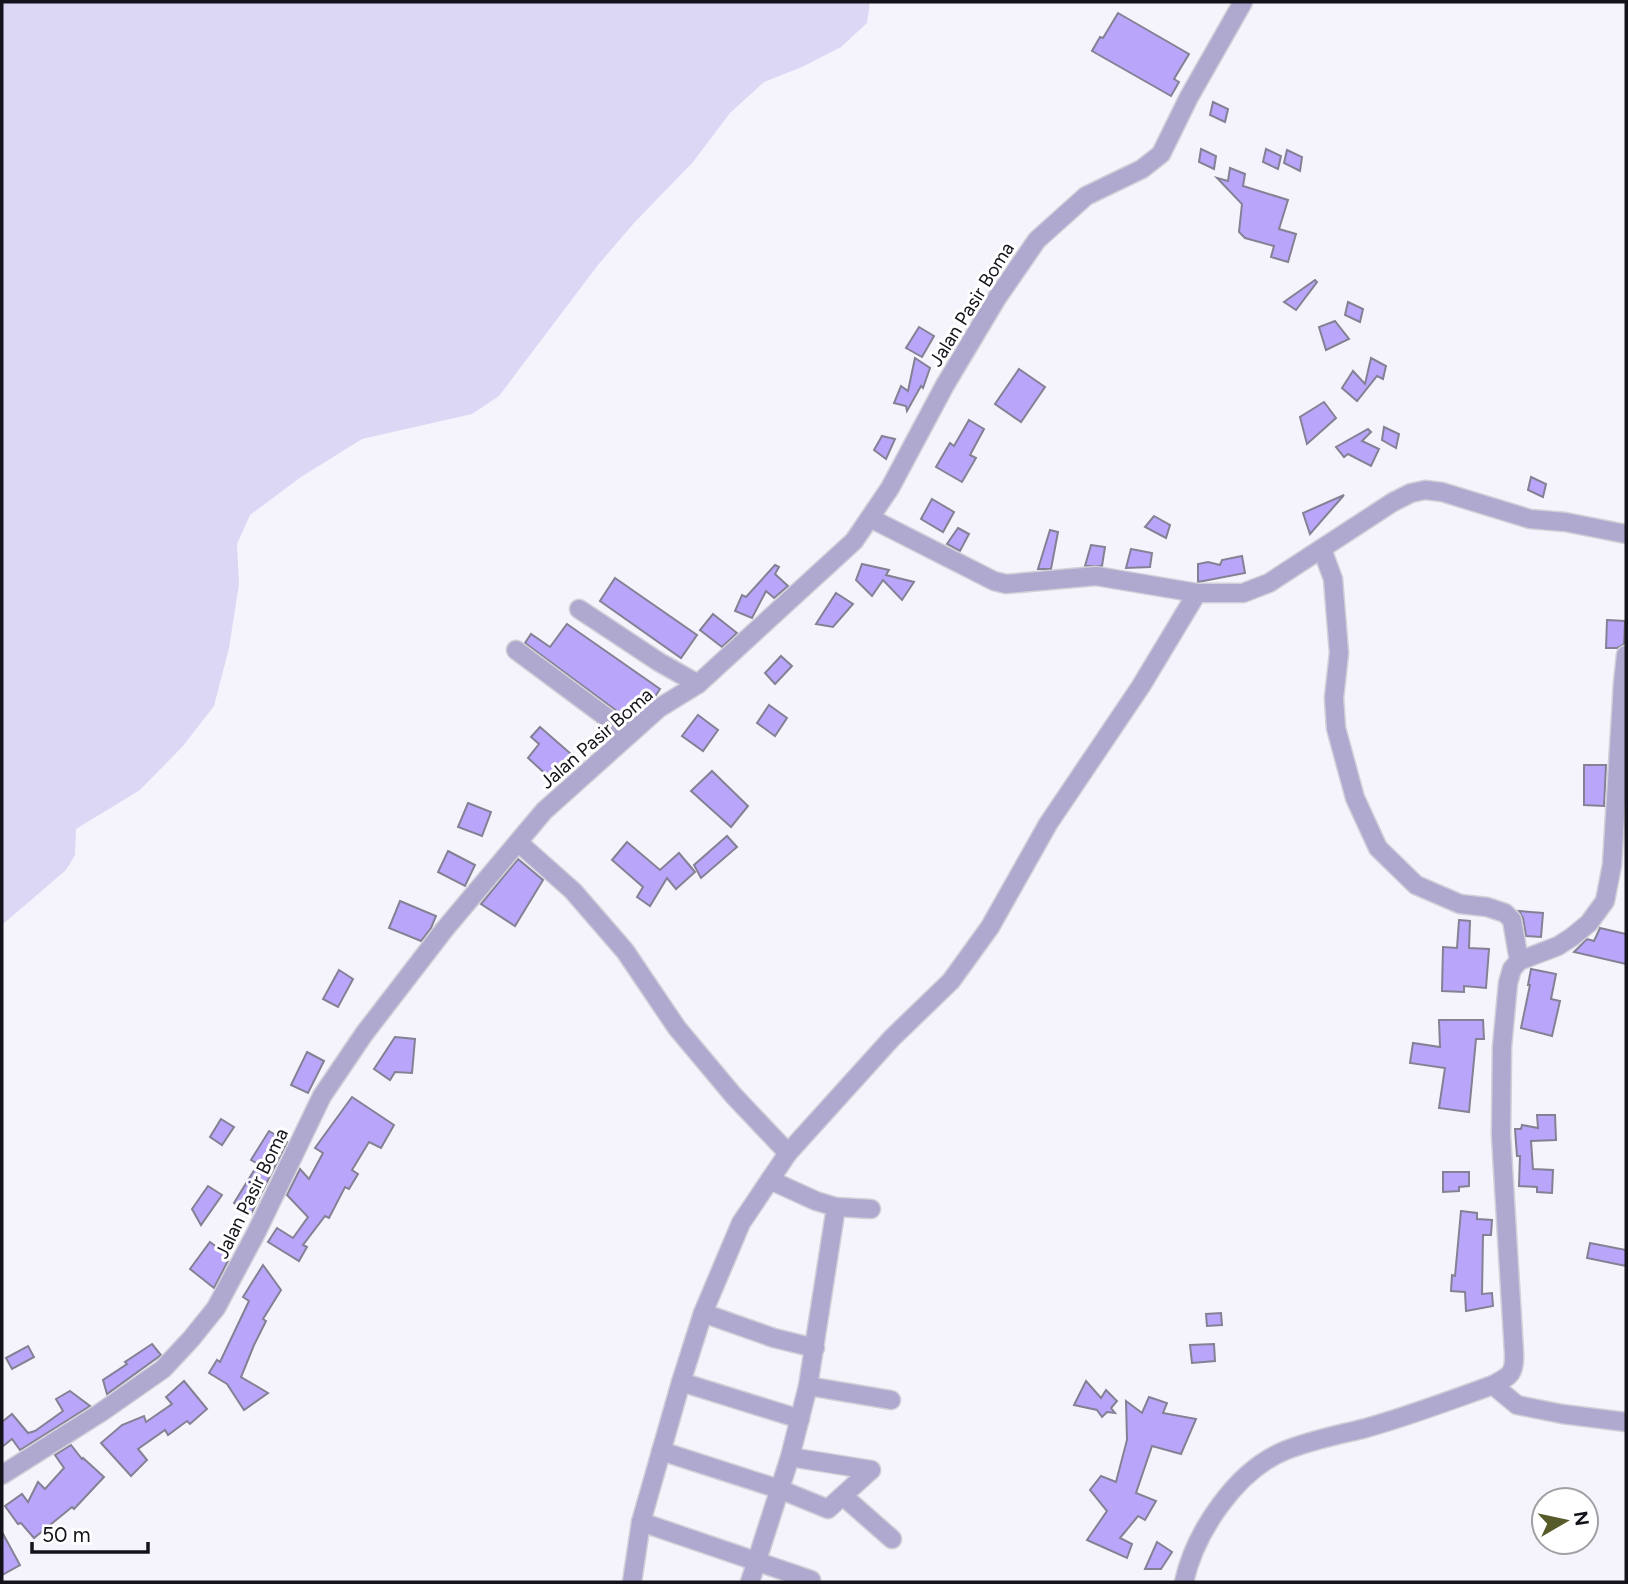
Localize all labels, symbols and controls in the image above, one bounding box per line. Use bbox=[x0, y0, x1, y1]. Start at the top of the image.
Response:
street label: Jalan Pasir Boma bbox=[924, 238, 1019, 371]
street label: Jalan Pasir Boma bbox=[535, 683, 657, 794]
street label: Jalan Pasir Boma bbox=[210, 1124, 293, 1262]
north arrow bbox=[1530, 1486, 1600, 1556]
text: N bbox=[1569, 1509, 1594, 1527]
scale bar bbox=[32, 1510, 147, 1554]
text: 50 m bbox=[42, 1522, 91, 1547]

